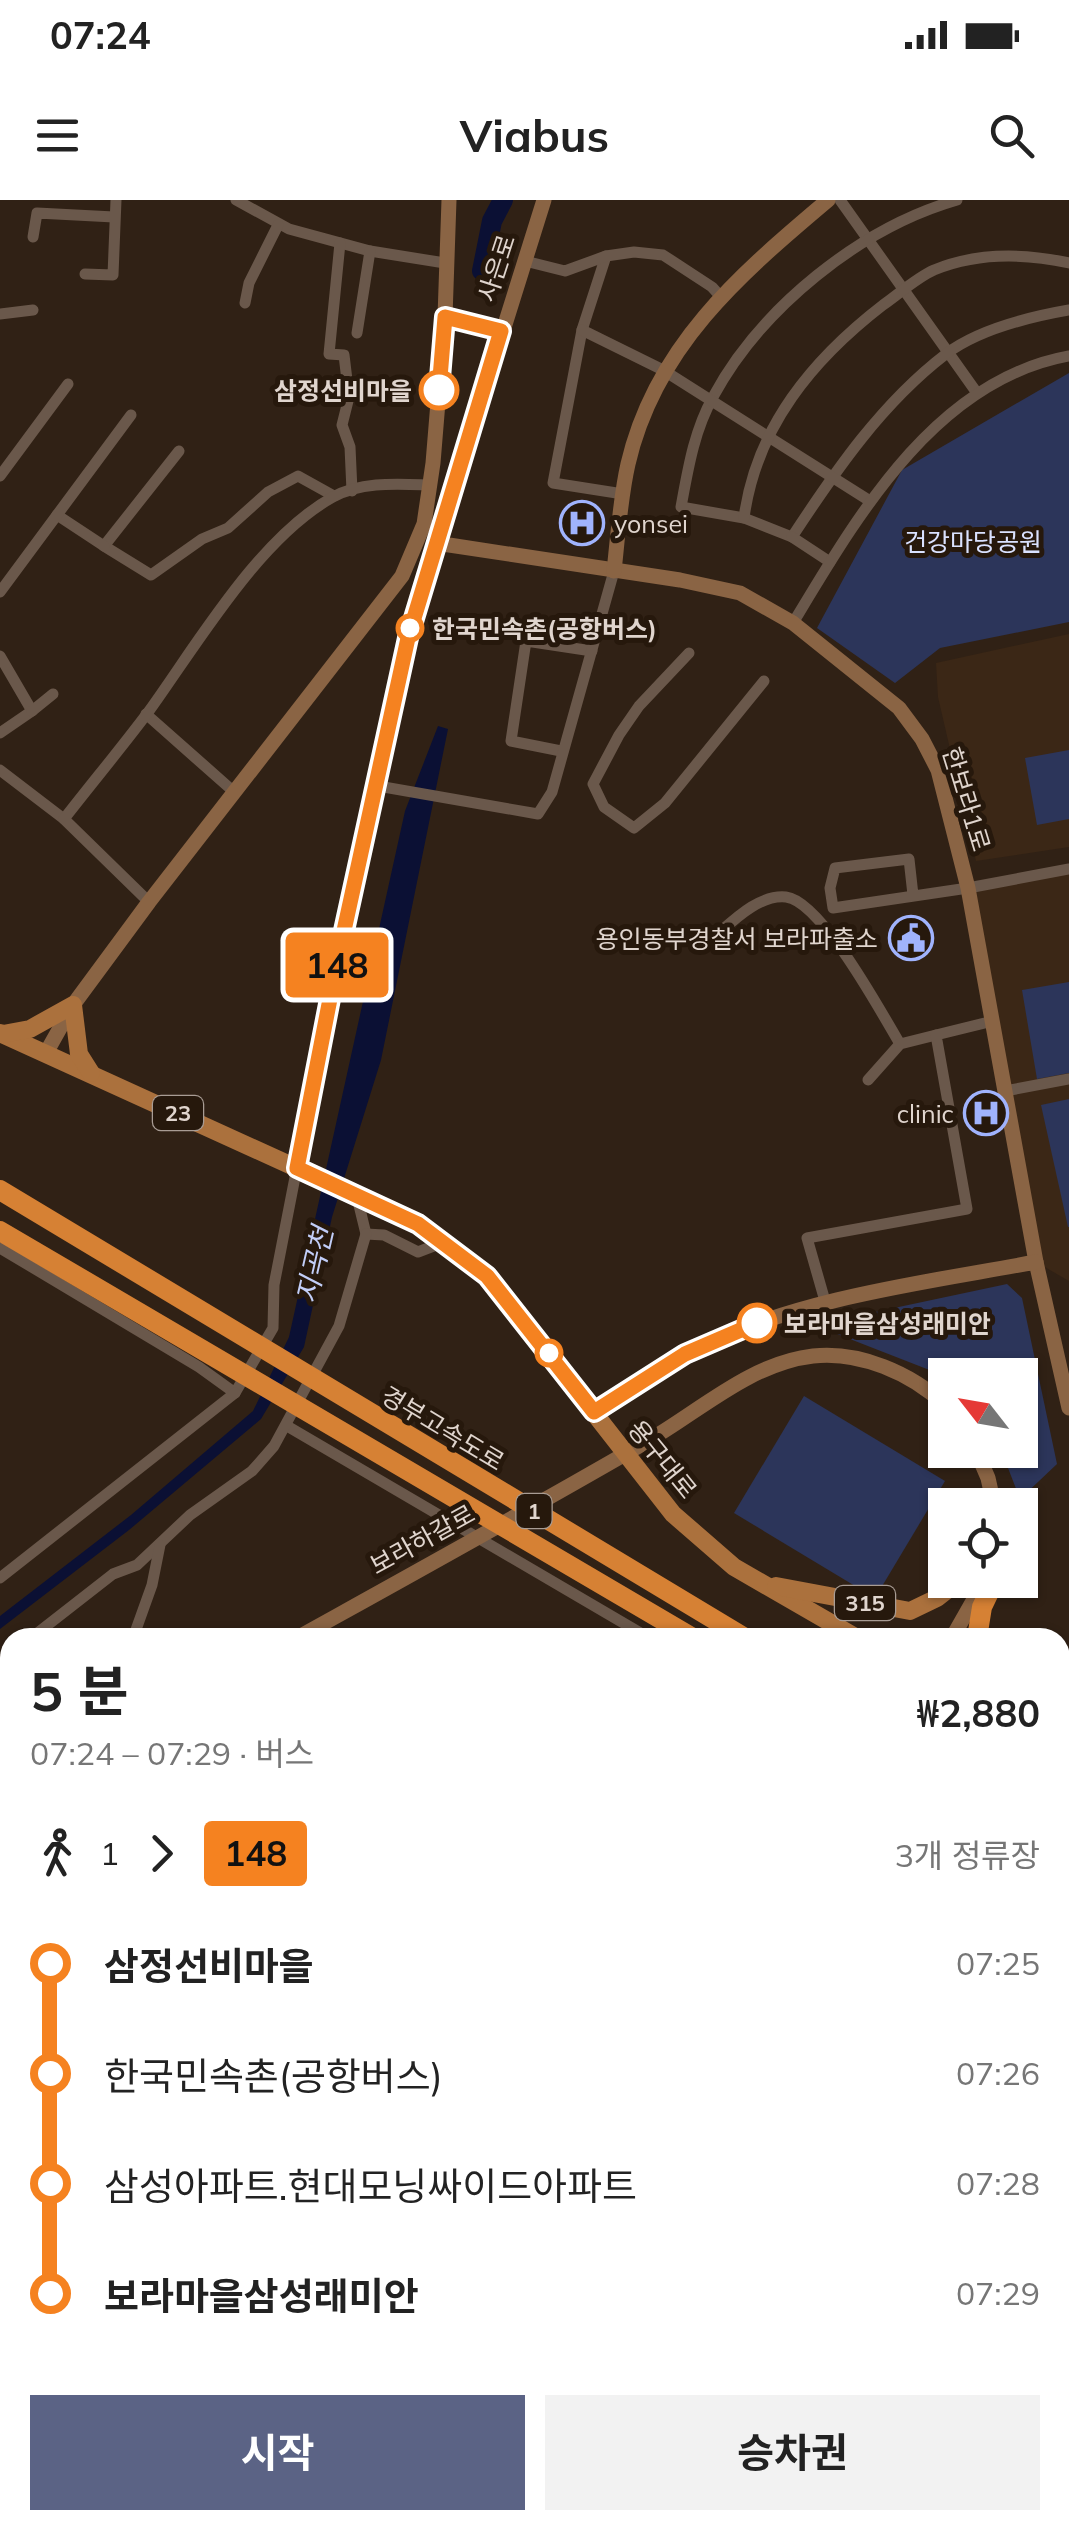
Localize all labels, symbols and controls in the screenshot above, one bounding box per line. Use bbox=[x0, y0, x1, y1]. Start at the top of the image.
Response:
text: 07:24 bbox=[50, 11, 151, 59]
text: Viabus bbox=[460, 107, 609, 163]
icon: menu bbox=[30, 108, 85, 163]
icon: search bbox=[984, 108, 1039, 163]
street label: 사은로 bbox=[471, 230, 521, 306]
marker: 삼정선비마을 bbox=[420, 371, 458, 409]
place label: 삼정선비마을 bbox=[274, 375, 412, 406]
hospital icon: yonsei bbox=[559, 500, 605, 546]
place label: yonsei bbox=[614, 508, 688, 539]
park label: 건강마당공원 bbox=[904, 526, 1042, 557]
place label: 한국민속촌(공항버스) bbox=[432, 613, 657, 644]
marker: 한국민속촌(공항버스) bbox=[397, 615, 423, 641]
street label: 한보라1로 bbox=[937, 743, 997, 855]
public building icon: 용인동부경찰서 보라파출소 bbox=[888, 915, 934, 961]
place label: 용인동부경찰서 보라파출소 bbox=[595, 923, 878, 954]
line badge: 148 bbox=[280, 932, 394, 998]
text: 148 bbox=[305, 943, 369, 987]
hospital icon: clinic bbox=[963, 1090, 1009, 1136]
road number: 23 bbox=[153, 1096, 203, 1130]
place label: clinic bbox=[897, 1098, 954, 1129]
water label: 지곡천 bbox=[288, 1220, 340, 1307]
marker: 보라마을삼성래미안 bbox=[738, 1304, 776, 1342]
place label: 보라마을삼성래미안 bbox=[784, 1308, 991, 1339]
unlabelled marker bbox=[536, 1340, 562, 1366]
north arrow bbox=[928, 1358, 1038, 1468]
map controls bbox=[928, 1358, 1038, 1598]
street label: 경부고속도로 bbox=[376, 1379, 510, 1477]
street label: 용구대로 bbox=[622, 1413, 704, 1505]
button: locate bbox=[928, 1488, 1038, 1598]
road number: 1 bbox=[516, 1494, 552, 1528]
street label: 보라하갈로 bbox=[364, 1498, 480, 1580]
road number: 315 bbox=[835, 1586, 895, 1620]
text: 5 분 bbox=[30, 1656, 129, 1725]
text: ₩2,880 bbox=[917, 1689, 1040, 1737]
text: 07:24 – 07:29 · 버스 bbox=[30, 1733, 314, 1773]
icon: walk bbox=[30, 1826, 85, 1881]
icon: forward bbox=[134, 1826, 189, 1881]
text: 148 bbox=[224, 1831, 287, 1875]
text: 1 bbox=[100, 1833, 119, 1873]
text: 3개 정류장 bbox=[895, 1835, 1040, 1875]
text: 삼정선비마을 bbox=[104, 1942, 314, 1990]
text: 07:25 bbox=[956, 1943, 1040, 1983]
text: 한국민속촌(공항버스) bbox=[104, 2052, 443, 2100]
text: 07:26 bbox=[956, 2053, 1040, 2093]
text: 삼성아파트.현대모닝싸이드아파트 bbox=[104, 2162, 637, 2210]
text: 07:28 bbox=[956, 2163, 1040, 2203]
text: 보라마을삼성래미안 bbox=[104, 2272, 419, 2320]
text: 07:29 bbox=[956, 2273, 1040, 2313]
button: 시작 bbox=[30, 2395, 525, 2510]
button: 승차권 bbox=[545, 2395, 1040, 2510]

